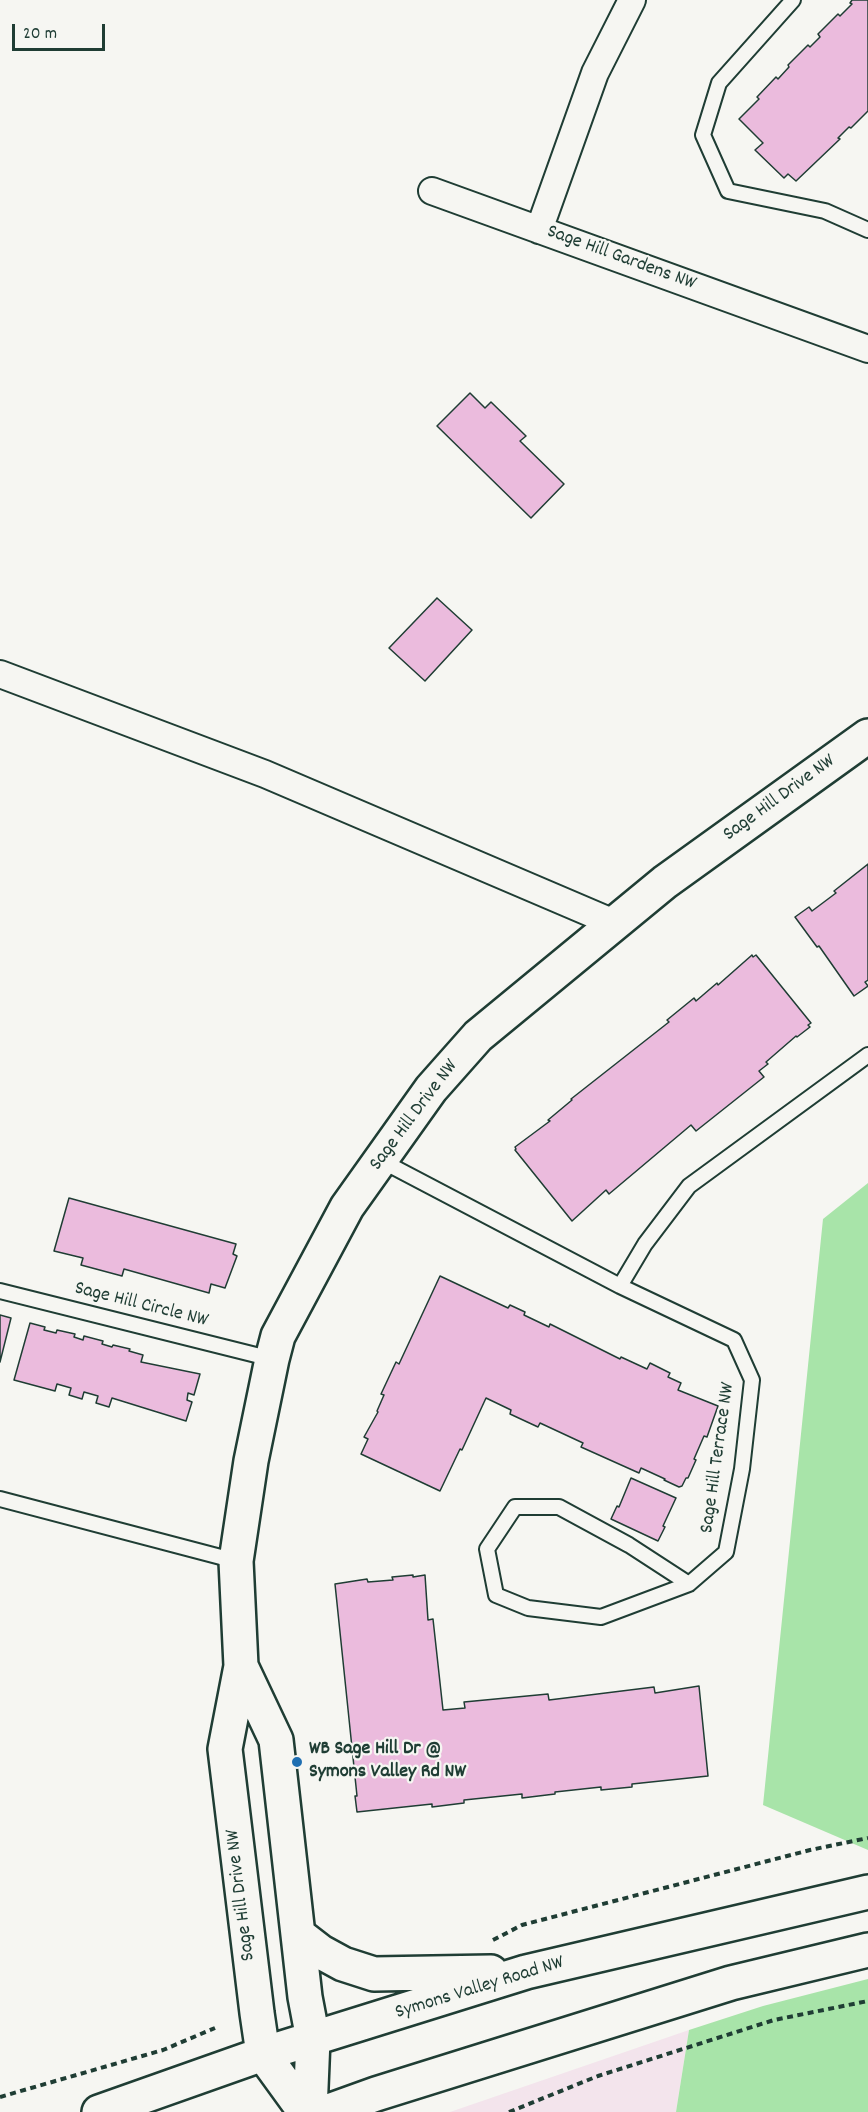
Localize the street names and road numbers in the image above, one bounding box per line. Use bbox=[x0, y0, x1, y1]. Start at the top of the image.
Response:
street label: Sage Hill Gardens NW bbox=[543, 221, 699, 297]
street label: Sage Hill Drive NW bbox=[719, 750, 841, 848]
street label: Sage Hill Drive NW bbox=[365, 1056, 465, 1176]
street label: Sage Hill Circle NW bbox=[72, 1278, 210, 1334]
street label: Sage Hill Terrace NW bbox=[697, 1381, 741, 1535]
street label: Sage Hill Drive NW bbox=[222, 1828, 262, 1962]
street label: Symons Valley Road NW bbox=[393, 1952, 567, 2026]

